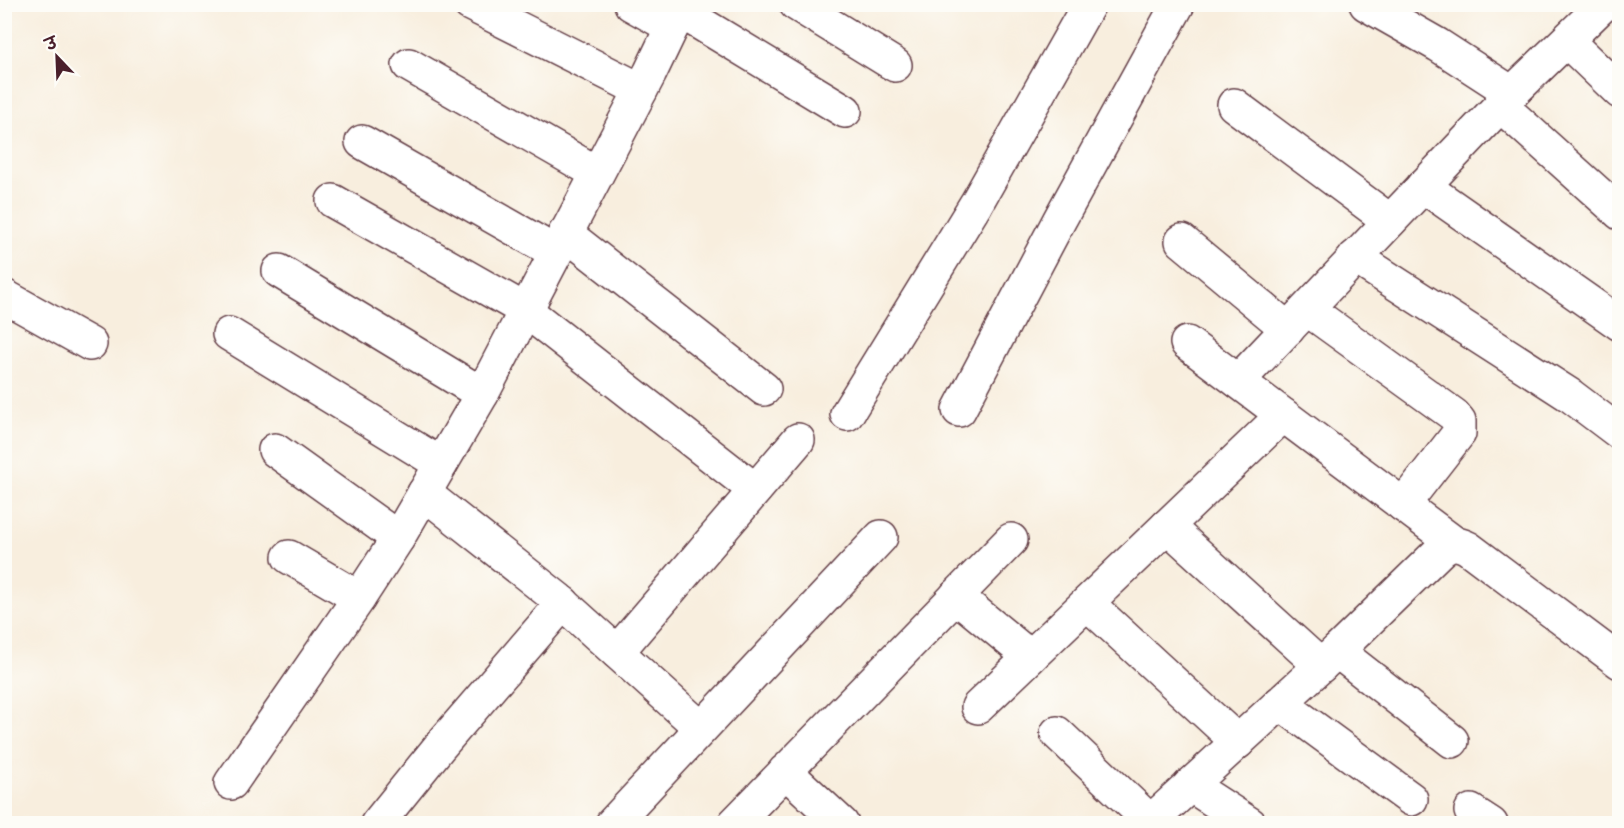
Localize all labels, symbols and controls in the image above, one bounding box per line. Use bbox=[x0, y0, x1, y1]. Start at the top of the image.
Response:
north arrow bbox=[27, 27, 87, 87]
text: उ bbox=[41, 33, 62, 56]

